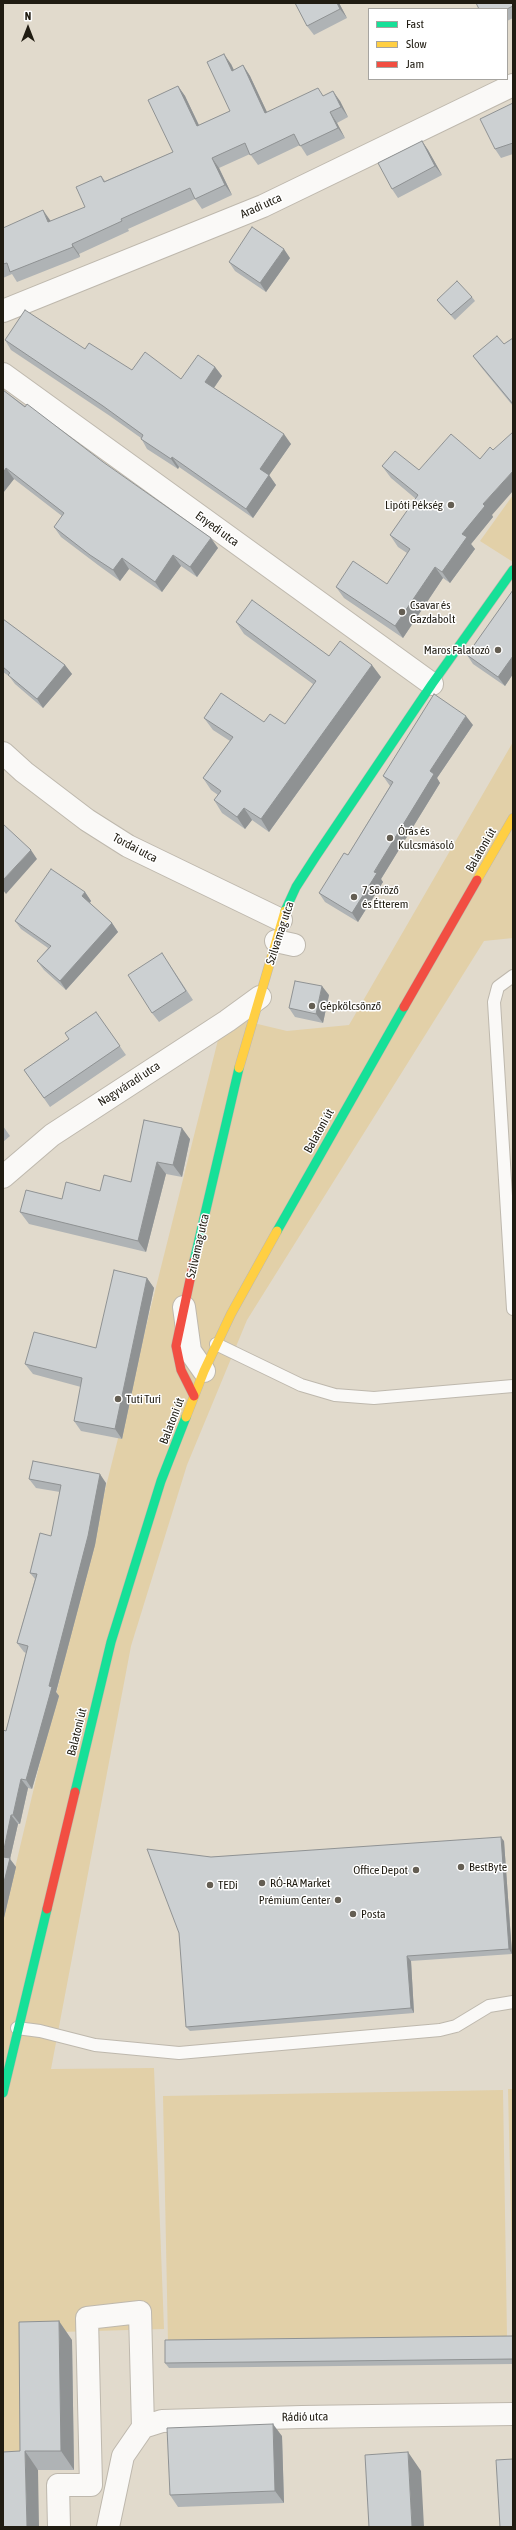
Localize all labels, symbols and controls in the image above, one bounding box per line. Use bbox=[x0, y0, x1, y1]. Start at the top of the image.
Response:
north arrow bbox=[8, 8, 48, 48]
legend bbox=[368, 8, 508, 80]
text: N bbox=[25, 10, 31, 22]
text: Fast bbox=[406, 17, 424, 31]
text: Slow bbox=[406, 37, 427, 51]
text: Jam bbox=[406, 57, 424, 71]
street label: Aradi utca bbox=[238, 190, 284, 222]
place label: Lipóti Pékség bbox=[385, 498, 443, 512]
marker: Lipóti Pékség bbox=[446, 500, 456, 510]
street label: Enyedi utca bbox=[192, 508, 242, 550]
place label: Csavar és Gazdabolt bbox=[410, 598, 455, 626]
marker: Csavar és Gazdabolt bbox=[397, 607, 407, 617]
place label: Maros Falatozó bbox=[424, 643, 490, 657]
marker: Maros Falatozó bbox=[493, 645, 503, 655]
place label: Órás és Kulcsmásoló bbox=[398, 824, 454, 852]
street label: Balatoni út bbox=[463, 825, 499, 875]
street label: Tordai utca bbox=[110, 830, 160, 866]
marker: Órás és Kulcsmásoló bbox=[385, 833, 395, 843]
place label: 7 Söröző és Étterem bbox=[362, 883, 408, 911]
marker: 7 Söröző és Étterem bbox=[349, 892, 359, 902]
street label: Szilvamag utca bbox=[263, 900, 297, 966]
place label: Gépkölcsönző bbox=[320, 999, 381, 1013]
marker: Gépkölcsönző bbox=[307, 1001, 317, 1011]
street label: Nagyváradi utca bbox=[95, 1059, 163, 1109]
street label: Balatoni út bbox=[301, 1106, 337, 1156]
street label: Szilvamag utca bbox=[184, 1212, 212, 1280]
place label: Tuti Turi bbox=[126, 1392, 161, 1406]
marker: Tuti Turi bbox=[113, 1394, 123, 1404]
street label: Balatoni út bbox=[157, 1396, 187, 1446]
street label: Balatoni út bbox=[64, 1707, 90, 1757]
place label: BestByte bbox=[469, 1860, 507, 1874]
marker: BestByte bbox=[456, 1862, 466, 1872]
place label: Office Depot bbox=[353, 1863, 408, 1877]
marker: Office Depot bbox=[411, 1865, 421, 1875]
place label: RÓ-RA Market bbox=[270, 1876, 331, 1890]
place label: TEDi bbox=[218, 1878, 238, 1892]
marker: RÓ-RA Market bbox=[257, 1878, 267, 1888]
marker: TEDi bbox=[205, 1880, 215, 1890]
place label: Prémium Center bbox=[259, 1893, 330, 1907]
marker: Prémium Center bbox=[333, 1895, 343, 1905]
place label: Posta bbox=[361, 1907, 386, 1921]
marker: Posta bbox=[348, 1909, 358, 1919]
street label: Rádió utca bbox=[282, 2409, 328, 2425]

